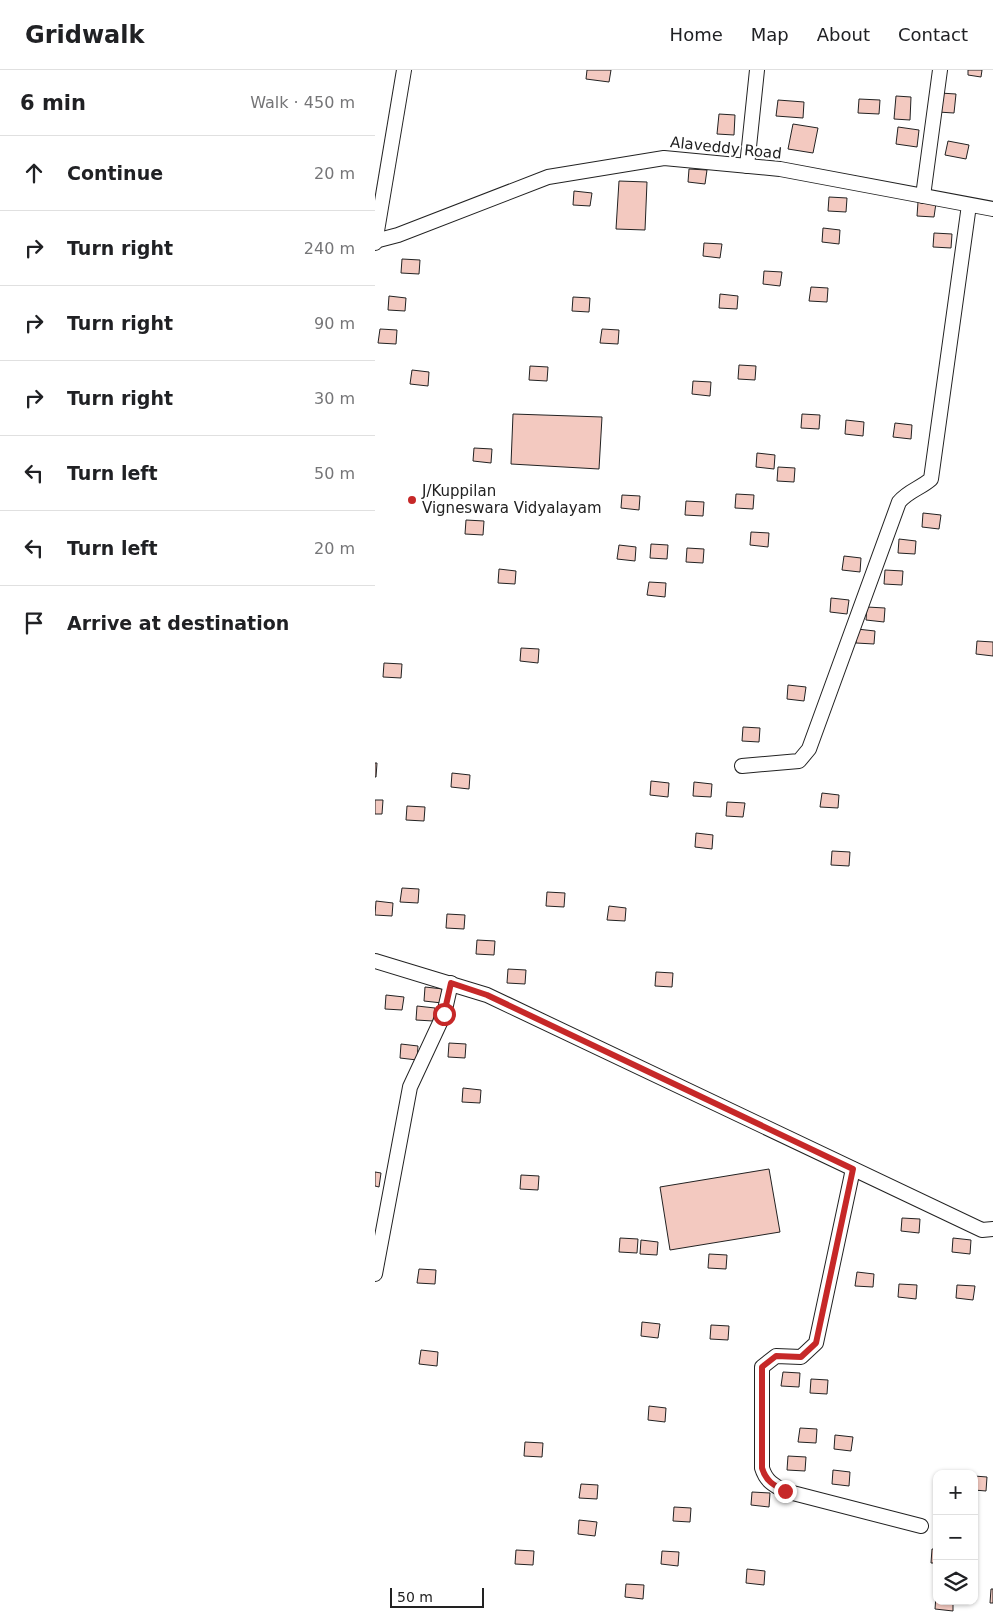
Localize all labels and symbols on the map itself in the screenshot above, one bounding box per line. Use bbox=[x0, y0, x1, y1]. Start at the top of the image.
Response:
street label: Alaveddy Road bbox=[669, 133, 783, 163]
place label: J/Kuppilan Vigneswara Vidyalayam bbox=[421, 482, 602, 517]
marker: J/Kuppilan Vigneswara Vidyalayam bbox=[406, 494, 418, 506]
route start bbox=[433, 1003, 456, 1026]
route end bbox=[774, 1480, 797, 1503]
scale bar bbox=[390, 1585, 484, 1608]

